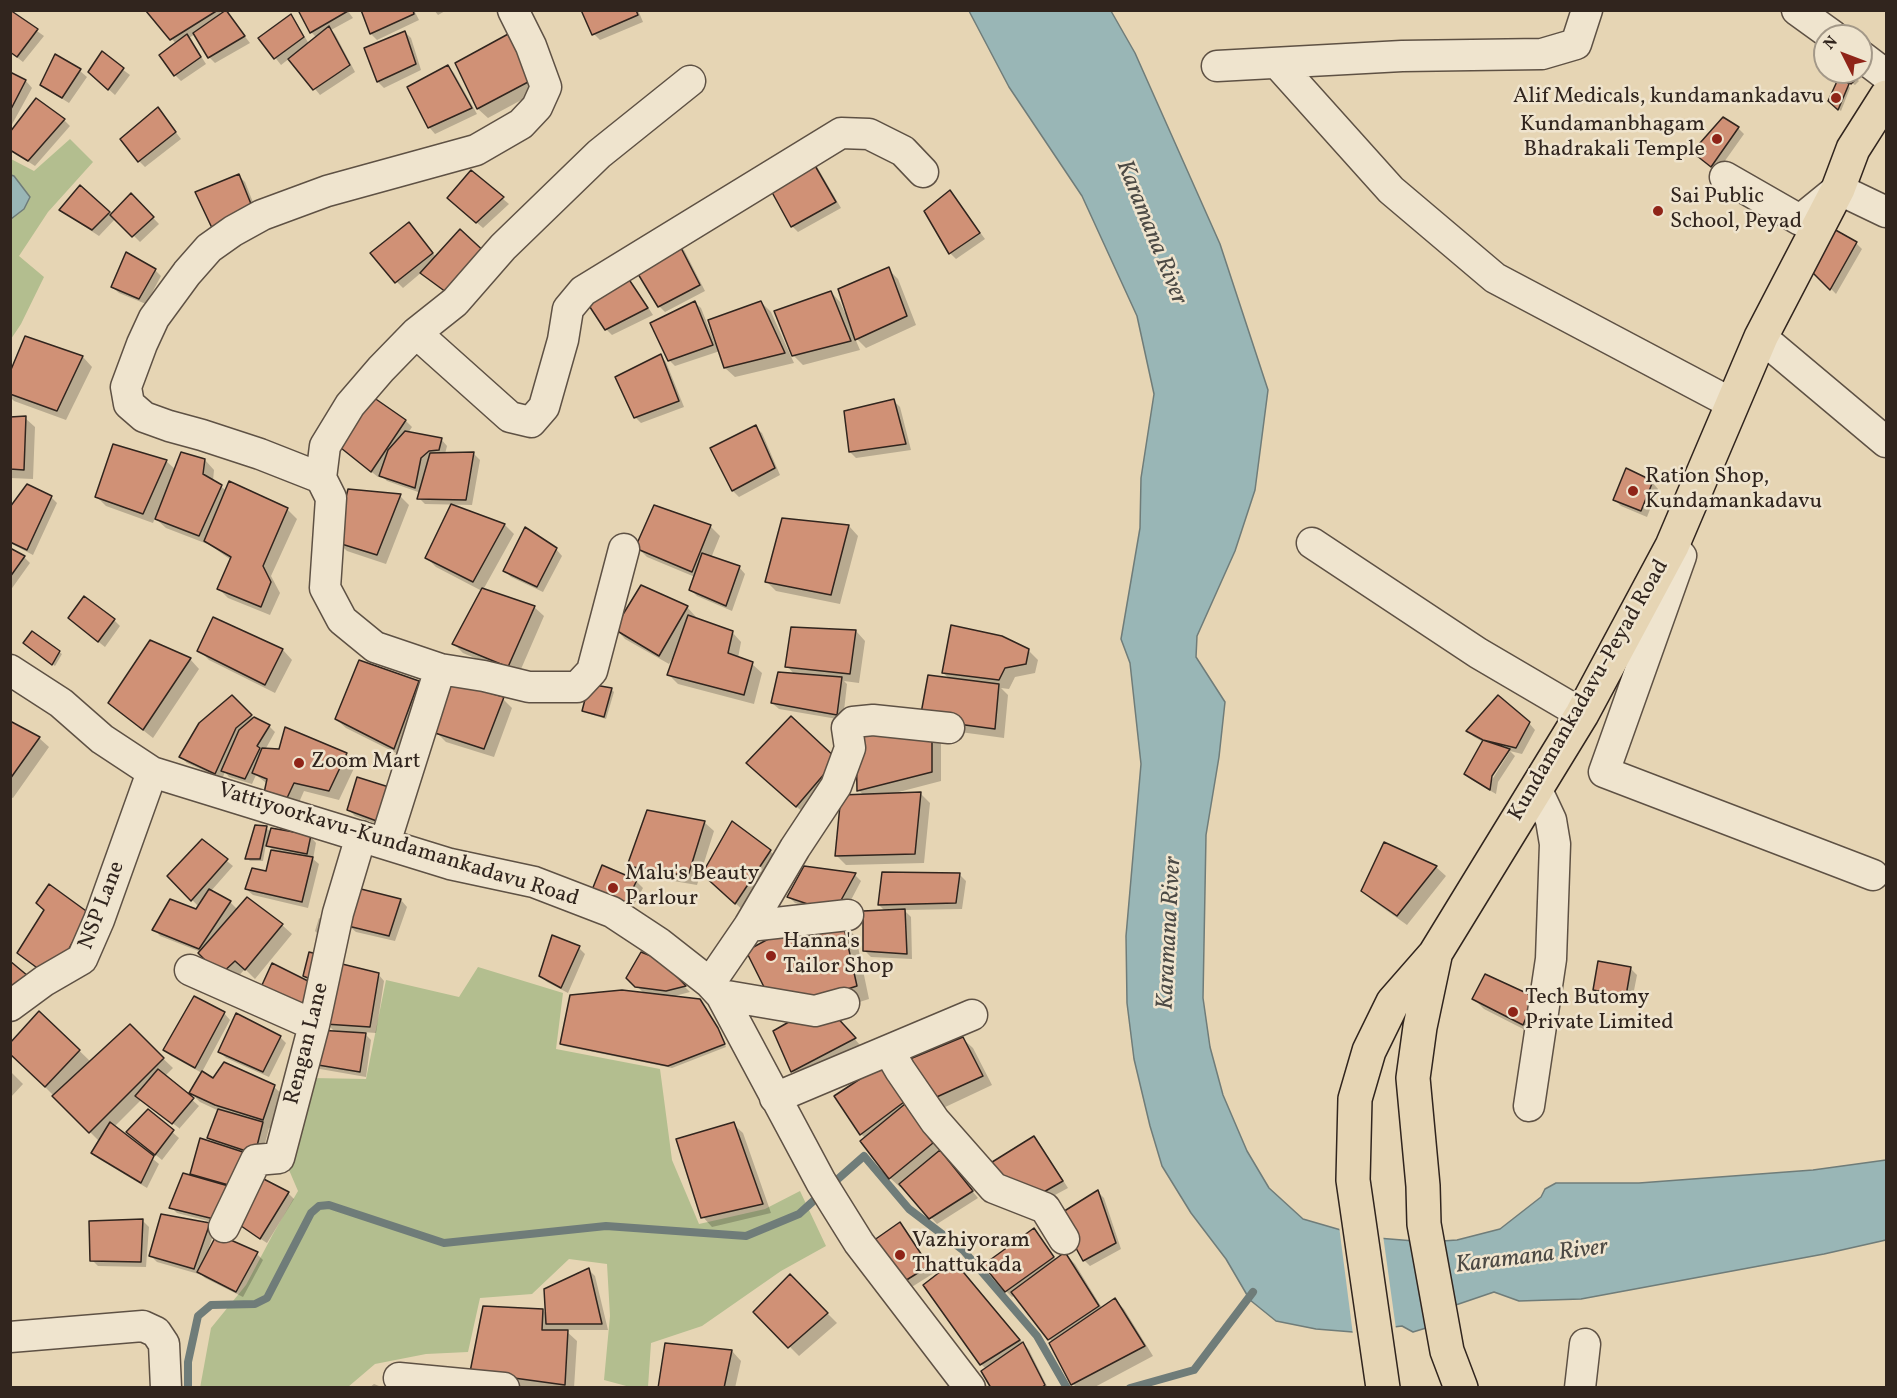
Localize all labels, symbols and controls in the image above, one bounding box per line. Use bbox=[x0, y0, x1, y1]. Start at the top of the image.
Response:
north arrow bbox=[1813, 24, 1873, 84]
text: N bbox=[1819, 32, 1843, 55]
place label: Alif Medicals, kundamankadavu bbox=[1513, 85, 1824, 111]
marker: Alif Medicals, kundamankadavu bbox=[1829, 91, 1843, 105]
place label: Kundamanbhagam Bhadrakali Temple bbox=[1520, 113, 1705, 164]
marker: Kundamanbhagam Bhadrakali Temple bbox=[1710, 132, 1724, 146]
water label: Karamana River bbox=[1108, 156, 1192, 310]
place label: Sai Public School, Peyad bbox=[1670, 185, 1802, 236]
marker: Sai Public School, Peyad bbox=[1651, 204, 1665, 218]
place label: Ration Shop, Kundamankadavu bbox=[1645, 465, 1822, 516]
marker: Ration Shop, Kundamankadavu bbox=[1626, 484, 1640, 498]
street label: Kundamankadavu-Peyad Road bbox=[1504, 556, 1676, 826]
place label: Zoom Mart bbox=[311, 750, 421, 776]
marker: Zoom Mart bbox=[292, 756, 306, 770]
street label: Vattiyoorkavu-Kundamankadavu Road bbox=[214, 778, 582, 914]
water label: Karamana River bbox=[1153, 856, 1189, 1010]
street label: NSP Lane bbox=[74, 858, 132, 954]
place label: Malu's Beauty Parlour bbox=[625, 862, 759, 914]
marker: Malu's Beauty Parlour bbox=[606, 881, 620, 895]
place label: Hanna's Tailor Shop bbox=[783, 930, 894, 981]
marker: Hanna's Tailor Shop bbox=[764, 949, 778, 963]
street label: Rengan Lane bbox=[280, 980, 336, 1108]
place label: Tech Butomy Private Limited bbox=[1525, 986, 1674, 1038]
marker: Tech Butomy Private Limited bbox=[1506, 1005, 1520, 1019]
place label: Vazhiyoram Thattukada bbox=[912, 1229, 1030, 1280]
water label: Karamana River bbox=[1454, 1234, 1610, 1282]
marker: Vazhiyoram Thattukada bbox=[893, 1248, 907, 1262]

